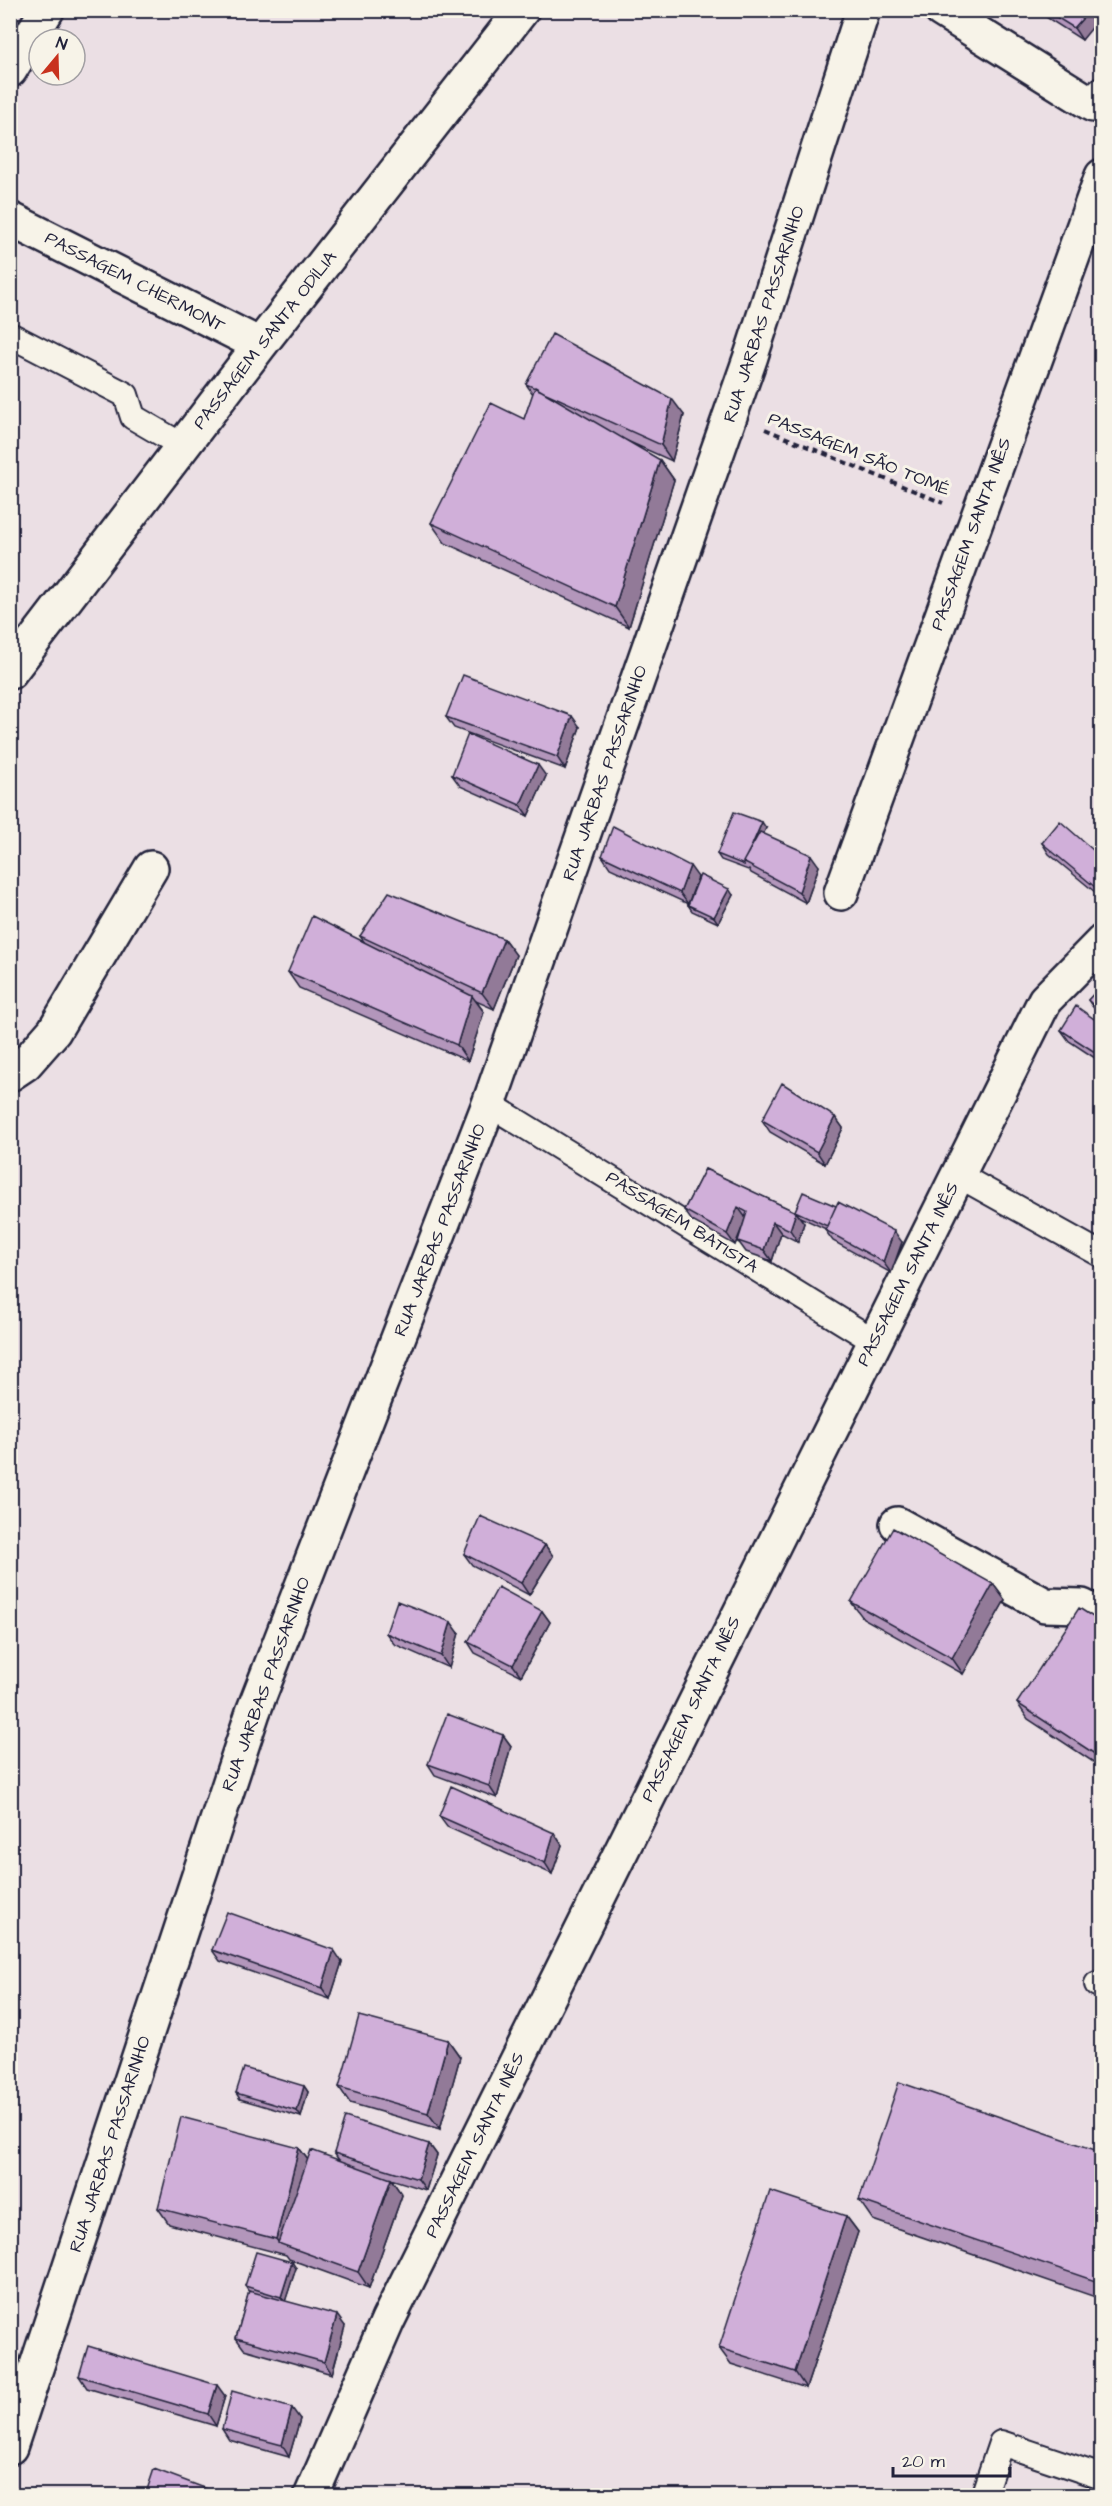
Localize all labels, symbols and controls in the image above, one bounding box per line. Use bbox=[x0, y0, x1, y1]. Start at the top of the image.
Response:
north arrow bbox=[27, 27, 87, 87]
text: N bbox=[53, 32, 70, 56]
street label: RUA JARBAS PASSARINHO bbox=[717, 203, 811, 425]
street label: PASSAGEM CHERMONT bbox=[40, 226, 230, 339]
street label: PASSAGEM SANTA ODÍLIA bbox=[187, 245, 343, 435]
street label: PASSAGEM SÃO TOMÉ bbox=[764, 406, 954, 502]
street label: PASSAGEM SANTA INÊS bbox=[924, 434, 1018, 634]
street label: RUA JARBAS PASSARINHO bbox=[556, 662, 654, 884]
street label: RUA JARBAS PASSARINHO bbox=[388, 1120, 492, 1340]
street label: PASSAGEM BATISTA bbox=[601, 1165, 763, 1279]
street label: PASSAGEM SANTA INÊS bbox=[851, 1178, 965, 1370]
street label: RUA JARBAS PASSARINHO bbox=[216, 1573, 316, 1795]
street label: PASSAGEM SANTA INÊS bbox=[635, 1612, 747, 1806]
street label: RUA JARBAS PASSARINHO bbox=[63, 2033, 157, 2255]
street label: PASSAGEM SANTA INÊS bbox=[419, 2048, 531, 2242]
scale bar bbox=[893, 2440, 1010, 2478]
text: 20 m bbox=[902, 2449, 945, 2474]

